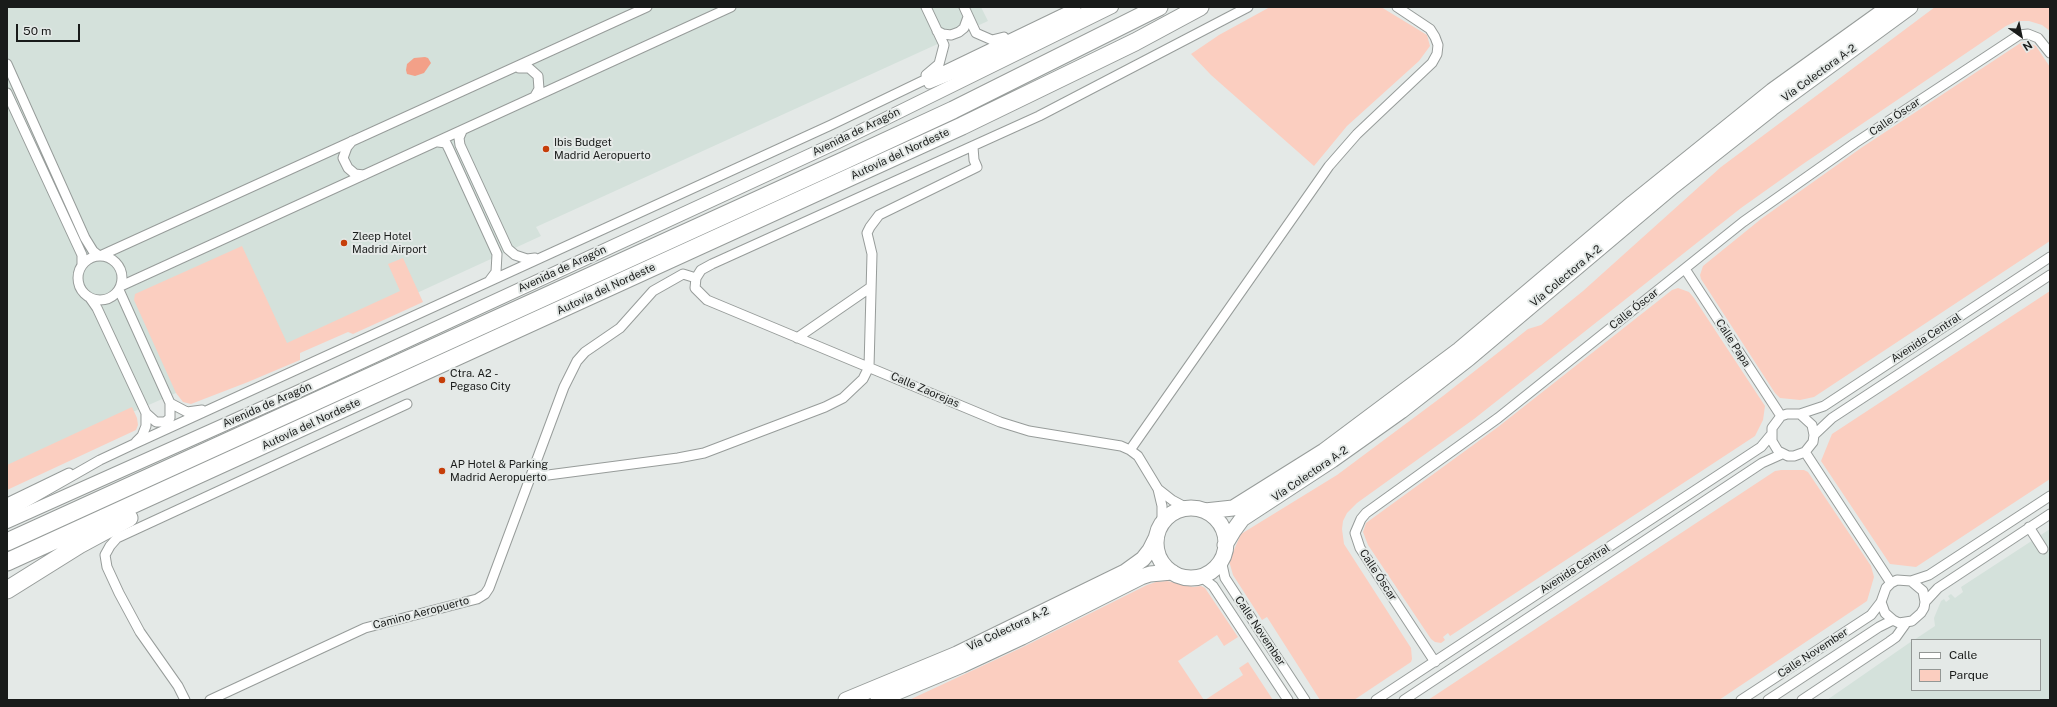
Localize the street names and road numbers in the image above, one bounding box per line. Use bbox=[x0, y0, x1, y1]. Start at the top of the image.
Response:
street label: Vía Colectora A-2 bbox=[1779, 42, 1859, 104]
street label: Calle Óscar bbox=[1867, 95, 1923, 139]
street label: Avenida de Aragón bbox=[810, 105, 902, 159]
street label: Autovía del Nordeste bbox=[849, 125, 951, 183]
street label: Vía Colectora A-2 bbox=[1528, 242, 1604, 310]
street label: Avenida de Aragón bbox=[516, 243, 608, 295]
street label: Autovía del Nordeste bbox=[555, 260, 657, 318]
street label: Calle Óscar bbox=[1607, 286, 1661, 332]
street label: Avenida Central bbox=[1888, 310, 1964, 366]
street label: Calle Papa bbox=[1713, 317, 1753, 369]
street label: Calle Zaorejas bbox=[889, 370, 961, 410]
street label: Avenida de Aragón bbox=[221, 379, 313, 431]
street label: Autovía del Nordeste bbox=[260, 395, 362, 453]
street label: Vía Colectora A-2 bbox=[1269, 444, 1351, 504]
street label: Avenida Central bbox=[1537, 541, 1613, 597]
street label: Calle Óscar bbox=[1357, 547, 1399, 603]
street label: Camino Aeropuerto bbox=[371, 594, 471, 632]
street label: Calle November bbox=[1232, 594, 1288, 668]
street label: Vía Colectora A-2 bbox=[965, 604, 1051, 654]
street label: Calle November bbox=[1775, 625, 1851, 681]

